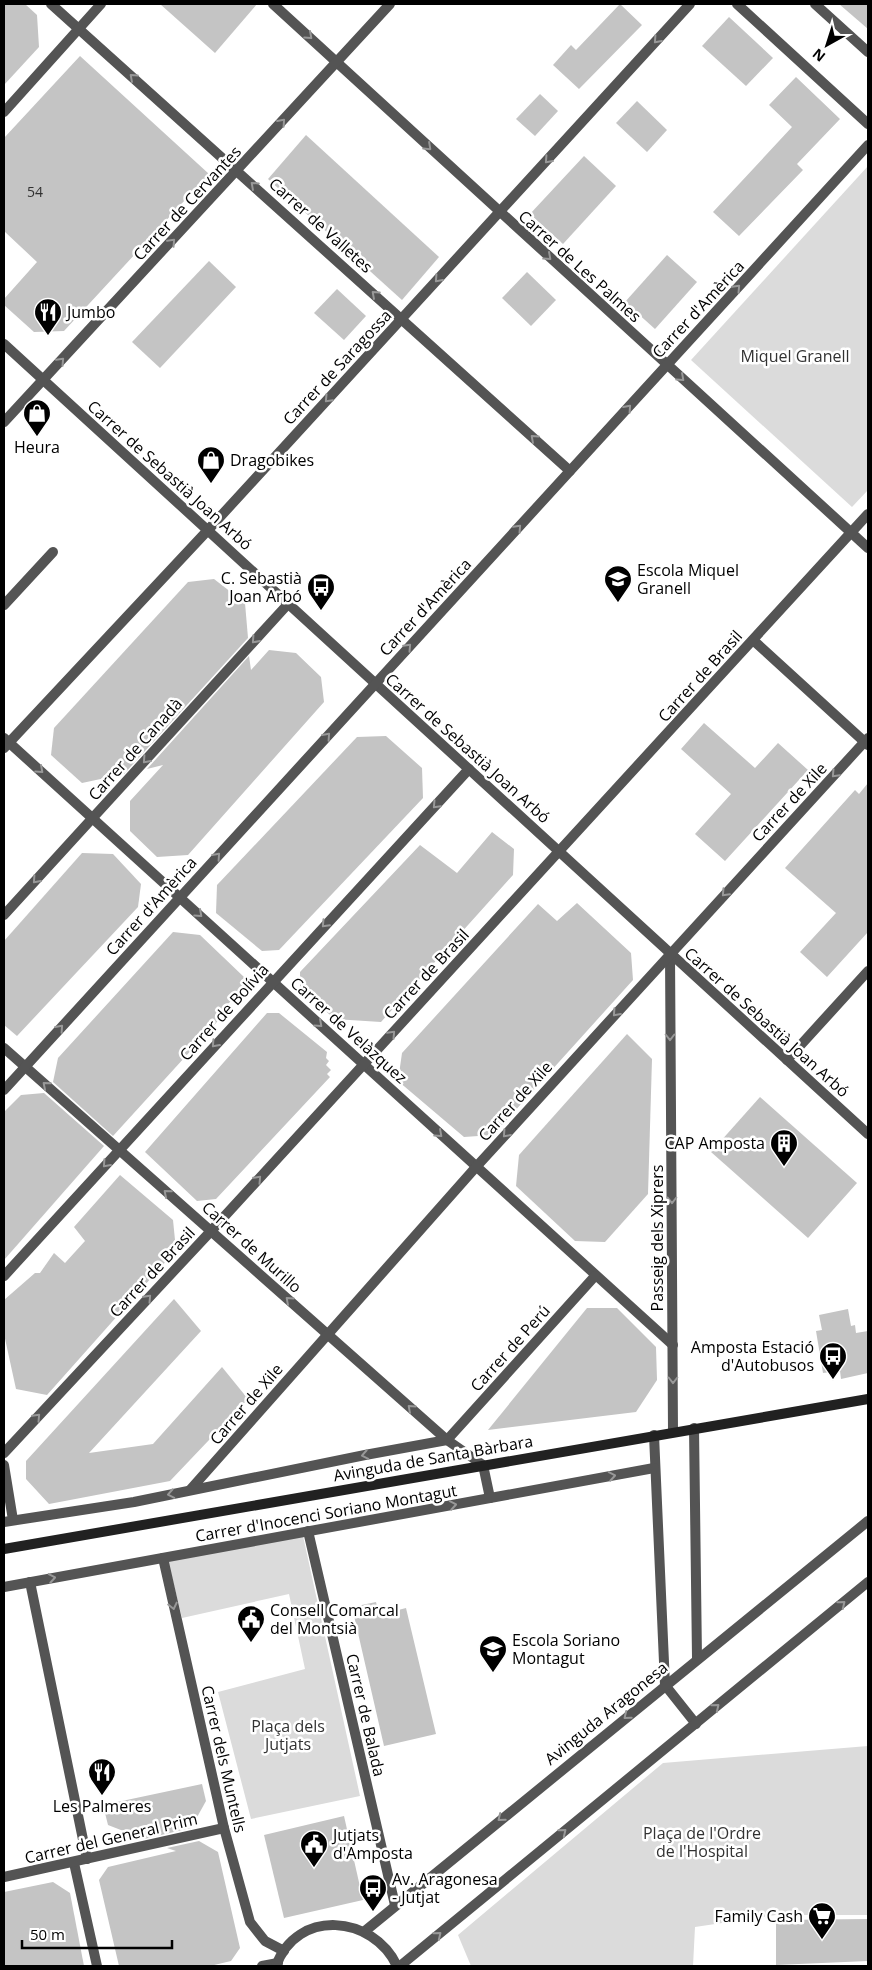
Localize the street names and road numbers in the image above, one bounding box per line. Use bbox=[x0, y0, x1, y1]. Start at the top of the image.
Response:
street label: Carrer de Cervantes bbox=[128, 141, 246, 265]
street label: Carrer de Valletes bbox=[264, 173, 378, 277]
street label: Carrer de Les Palmes bbox=[514, 205, 646, 327]
street label: Carrer d'Amèrica bbox=[647, 255, 749, 363]
street label: Carrer de Saragossa bbox=[278, 305, 396, 429]
street label: Carrer de Sebastià Joan Arbó bbox=[83, 395, 257, 555]
street label: Carrer d'Amèrica bbox=[374, 553, 476, 661]
street label: Carrer de Brasil bbox=[653, 625, 747, 727]
street label: Carrer de Sebastià Joan Arbó bbox=[381, 668, 555, 828]
street label: Carrer de Canadà bbox=[83, 693, 187, 805]
street label: Carrer de Xile bbox=[747, 758, 831, 846]
street label: Carrer d'Amèrica bbox=[101, 852, 201, 960]
street label: Carrer de Brasil bbox=[378, 924, 474, 1024]
street label: Carrer de Sebastià Joan Arbó bbox=[680, 942, 854, 1102]
street label: Carrer de Bolívia bbox=[174, 959, 274, 1065]
street label: Carrer de Velàzquez bbox=[286, 972, 412, 1088]
street label: Carrer de Xile bbox=[473, 1056, 557, 1146]
street label: Passeig dels Xiprers bbox=[646, 1165, 668, 1311]
street label: Carrer de Murillo bbox=[197, 1196, 307, 1298]
street label: Carrer de Brasil bbox=[104, 1222, 200, 1322]
street label: Carrer de Perú bbox=[465, 1300, 555, 1396]
street label: Carrer de Xile bbox=[205, 1359, 287, 1449]
street label: Avinguda de Santa Bàrbara bbox=[331, 1430, 535, 1486]
street label: Carrer d'Inocenci Soriano Montagut bbox=[193, 1479, 459, 1547]
street label: Carrer de Balada bbox=[341, 1651, 391, 1779]
street label: Avinguda Aragonesa bbox=[540, 1656, 672, 1770]
street label: Carrer dels Muntells bbox=[196, 1683, 252, 1835]
street label: Carrer del General Prim bbox=[22, 1807, 200, 1869]

